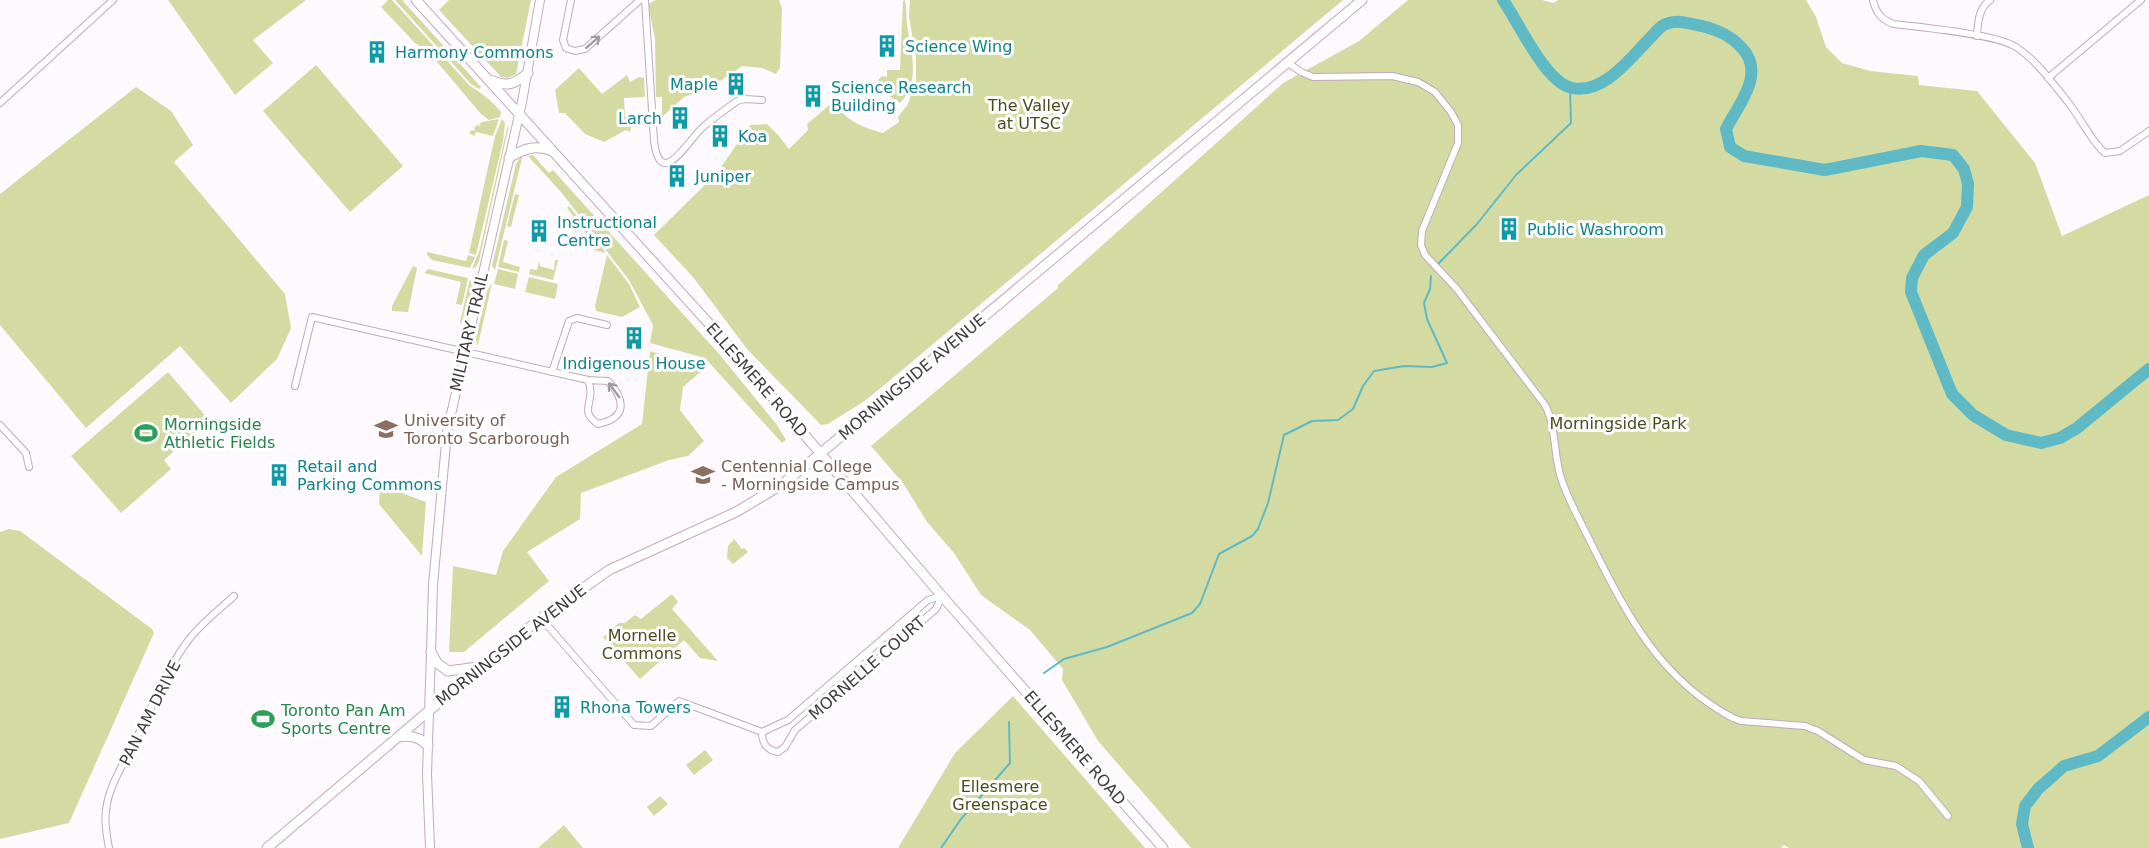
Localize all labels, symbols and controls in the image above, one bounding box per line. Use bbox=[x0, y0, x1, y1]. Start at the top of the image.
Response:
building icon: Science Wing bbox=[874, 33, 900, 59]
one-way arrow bbox=[585, 35, 600, 49]
place label: Science Wing bbox=[905, 37, 1012, 56]
building icon: Harmony Commons bbox=[364, 39, 390, 65]
place label: Harmony Commons bbox=[395, 43, 554, 62]
building icon: Maple bbox=[723, 71, 749, 97]
place label: Maple bbox=[670, 75, 718, 94]
place label: Science Research Building bbox=[831, 78, 972, 115]
building icon: Science Research Building bbox=[800, 83, 826, 109]
park label: The Valley at UTSC bbox=[987, 96, 1070, 133]
building icon: Larch bbox=[667, 105, 693, 131]
place label: Larch bbox=[618, 109, 662, 128]
building icon: Koa bbox=[707, 123, 733, 149]
place label: Koa bbox=[738, 127, 767, 146]
building icon: Juniper bbox=[664, 163, 690, 189]
place label: Juniper bbox=[694, 167, 751, 186]
place label: Instructional Centre bbox=[557, 213, 657, 250]
building icon: Public Washroom bbox=[1496, 216, 1522, 242]
building icon: Instructional Centre bbox=[526, 218, 552, 244]
place label: Public Washroom bbox=[1527, 220, 1664, 239]
street label: MILITARY TRAIL bbox=[446, 271, 492, 393]
street label: MORNINGSIDE AVENUE bbox=[835, 310, 989, 444]
street label: ELLESMERE ROAD bbox=[702, 319, 812, 441]
building icon: Indigenous House bbox=[621, 325, 647, 351]
place label: Indigenous House bbox=[562, 354, 706, 373]
one-way arrow bbox=[608, 382, 620, 398]
place label: University of Toronto Scarborough bbox=[403, 411, 570, 448]
park label: Morningside Park bbox=[1549, 414, 1687, 433]
place label: Morningside Athletic Fields bbox=[164, 415, 275, 452]
school or university icon: University of Toronto Scarborough bbox=[373, 416, 399, 442]
sports icon: Morningside Athletic Fields bbox=[133, 420, 159, 446]
place label: Retail and Parking Commons bbox=[297, 457, 442, 494]
place label: Centennial College - Morningside Campus bbox=[721, 457, 900, 494]
building icon: Retail and Parking Commons bbox=[266, 462, 292, 488]
school or university icon: Centennial College - Morningside Campus bbox=[690, 462, 716, 488]
street label: MORNINGSIDE AVENUE bbox=[432, 580, 590, 710]
street label: MORNELLE COURT bbox=[805, 612, 929, 724]
park label: Mornelle Commons bbox=[602, 626, 682, 663]
street label: PAN AM DRIVE bbox=[115, 657, 185, 769]
street label: ELLESMERE ROAD bbox=[1020, 687, 1130, 809]
building icon: Rhona Towers bbox=[549, 694, 575, 720]
place label: Rhona Towers bbox=[580, 698, 691, 717]
place label: Toronto Pan Am Sports Centre bbox=[280, 701, 406, 738]
sports icon: Toronto Pan Am Sports Centre bbox=[250, 706, 276, 732]
park label: Ellesmere Greenspace bbox=[952, 777, 1048, 814]

